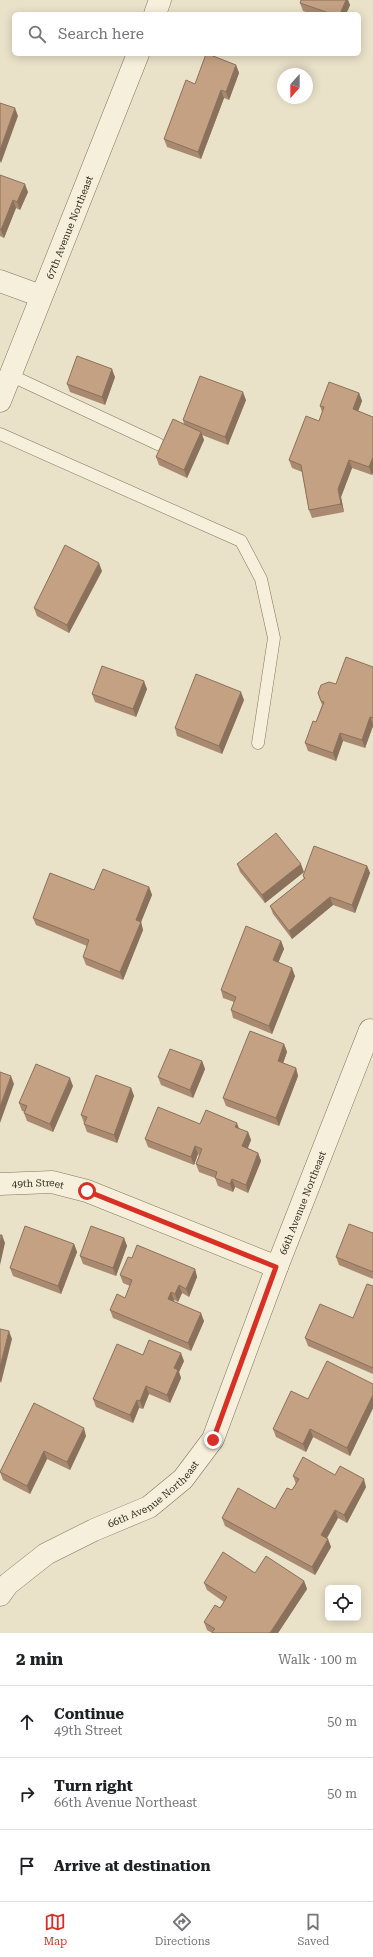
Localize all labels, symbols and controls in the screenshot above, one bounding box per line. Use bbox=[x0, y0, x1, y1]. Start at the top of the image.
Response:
search box bbox=[12, 12, 361, 56]
icon: search bbox=[26, 23, 48, 45]
text: Search here bbox=[58, 25, 144, 43]
north arrow bbox=[277, 68, 313, 104]
street label: 67th Avenue Northeast bbox=[44, 174, 95, 280]
street label: 66th Avenue Northeast bbox=[277, 1149, 328, 1256]
street label: 49th Street bbox=[11, 1176, 66, 1190]
route start bbox=[78, 1182, 96, 1200]
route end bbox=[204, 1431, 222, 1449]
street label: 66th Avenue Northeast bbox=[106, 1458, 201, 1529]
map controls bbox=[325, 1585, 361, 1621]
button: locate bbox=[325, 1585, 361, 1621]
text: 2 min bbox=[16, 1649, 63, 1669]
text: Walk · 100 m bbox=[278, 1652, 357, 1667]
text: Continue bbox=[54, 1705, 124, 1723]
icon: ahead bbox=[16, 1711, 38, 1733]
text: 50 m bbox=[327, 1714, 357, 1729]
text: 49th Street bbox=[54, 1723, 122, 1738]
text: Turn right bbox=[54, 1777, 133, 1795]
icon: right bbox=[16, 1783, 38, 1805]
text: 50 m bbox=[327, 1786, 357, 1801]
text: 66th Avenue Northeast bbox=[54, 1795, 197, 1810]
icon: arrive bbox=[16, 1855, 38, 1877]
text: Arrive at destination bbox=[54, 1857, 210, 1875]
tab: Map bbox=[44, 1911, 67, 1948]
tab: Directions bbox=[155, 1911, 210, 1948]
tab: Saved bbox=[297, 1911, 329, 1948]

